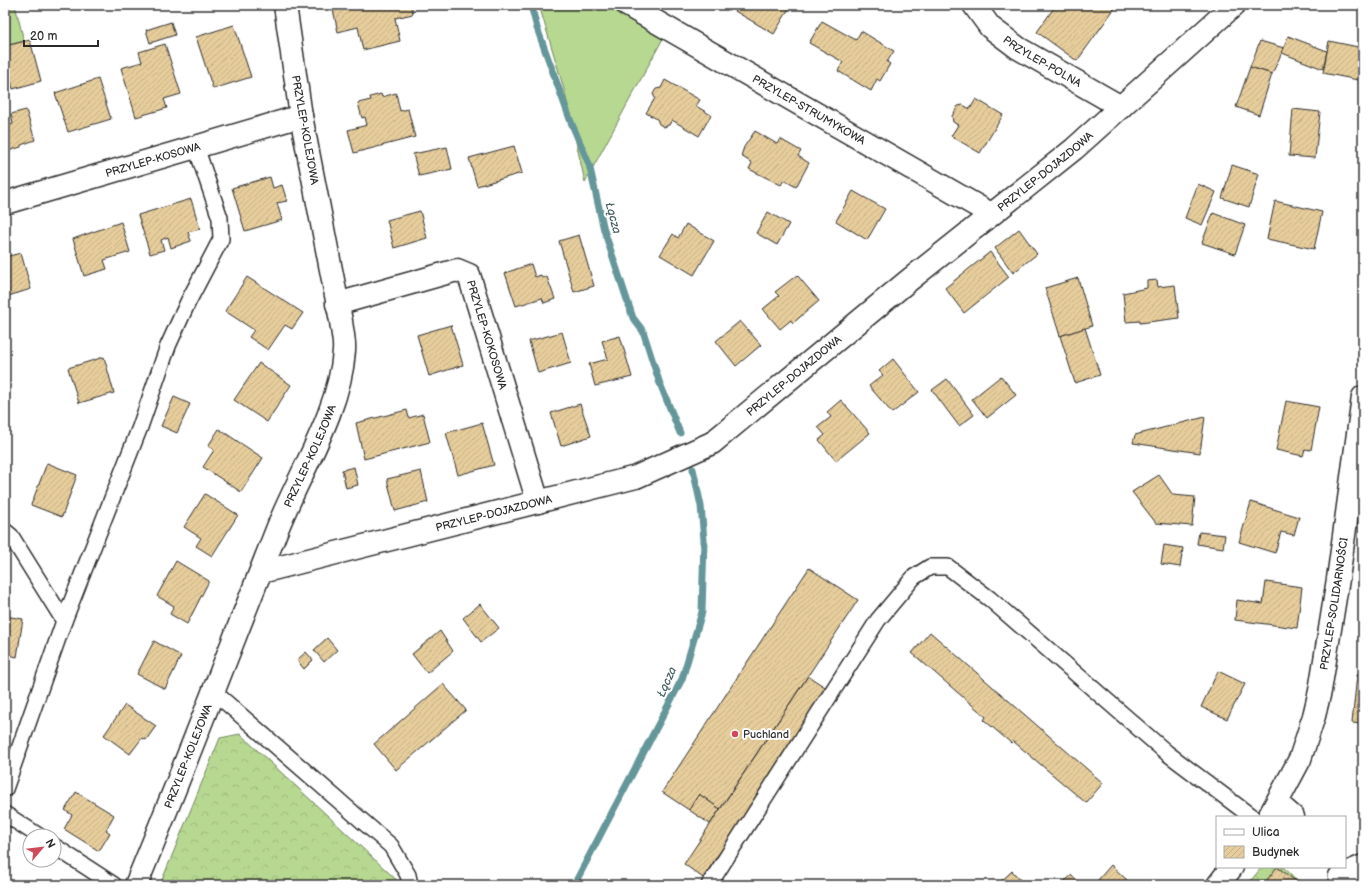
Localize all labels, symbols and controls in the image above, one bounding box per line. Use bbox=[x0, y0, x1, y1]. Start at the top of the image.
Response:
scale bar bbox=[24, 22, 98, 48]
text: 20 m bbox=[30, 29, 57, 44]
street label: PRZYLEP-POLNA bbox=[1001, 33, 1084, 90]
street label: PRZYLEP-STRUMYKOWA bbox=[750, 72, 868, 147]
street label: PRZYLEP-KOLEJOWA bbox=[289, 74, 321, 186]
street label: PRZYLEP-DOJAZDOWA bbox=[995, 129, 1096, 214]
street label: PRZYLEP-KOSOWA bbox=[104, 139, 202, 180]
water label: Łącza bbox=[602, 201, 624, 235]
street label: PRZYLEP-KOKOSOWA bbox=[464, 278, 510, 391]
street label: PRZYLEP-DOJAZDOWA bbox=[744, 332, 844, 419]
street label: PRZYLEP-KOLEJOWA bbox=[281, 403, 338, 509]
street label: PRZYLEP-DOJAZDOWA bbox=[434, 492, 553, 534]
street label: PRZYLEP-SOLIDARNOŚCI bbox=[1317, 536, 1350, 671]
water label: Łącza bbox=[654, 664, 680, 700]
street label: PRZYLEP-KOLEJOWA bbox=[161, 702, 215, 810]
place label: Puchland bbox=[743, 728, 789, 741]
marker: Puchland bbox=[730, 729, 740, 739]
legend bbox=[1216, 816, 1346, 868]
text: Ulica bbox=[1252, 825, 1280, 840]
north arrow bbox=[22, 828, 62, 868]
text: N bbox=[43, 837, 58, 850]
text: Budynek bbox=[1252, 845, 1299, 860]

